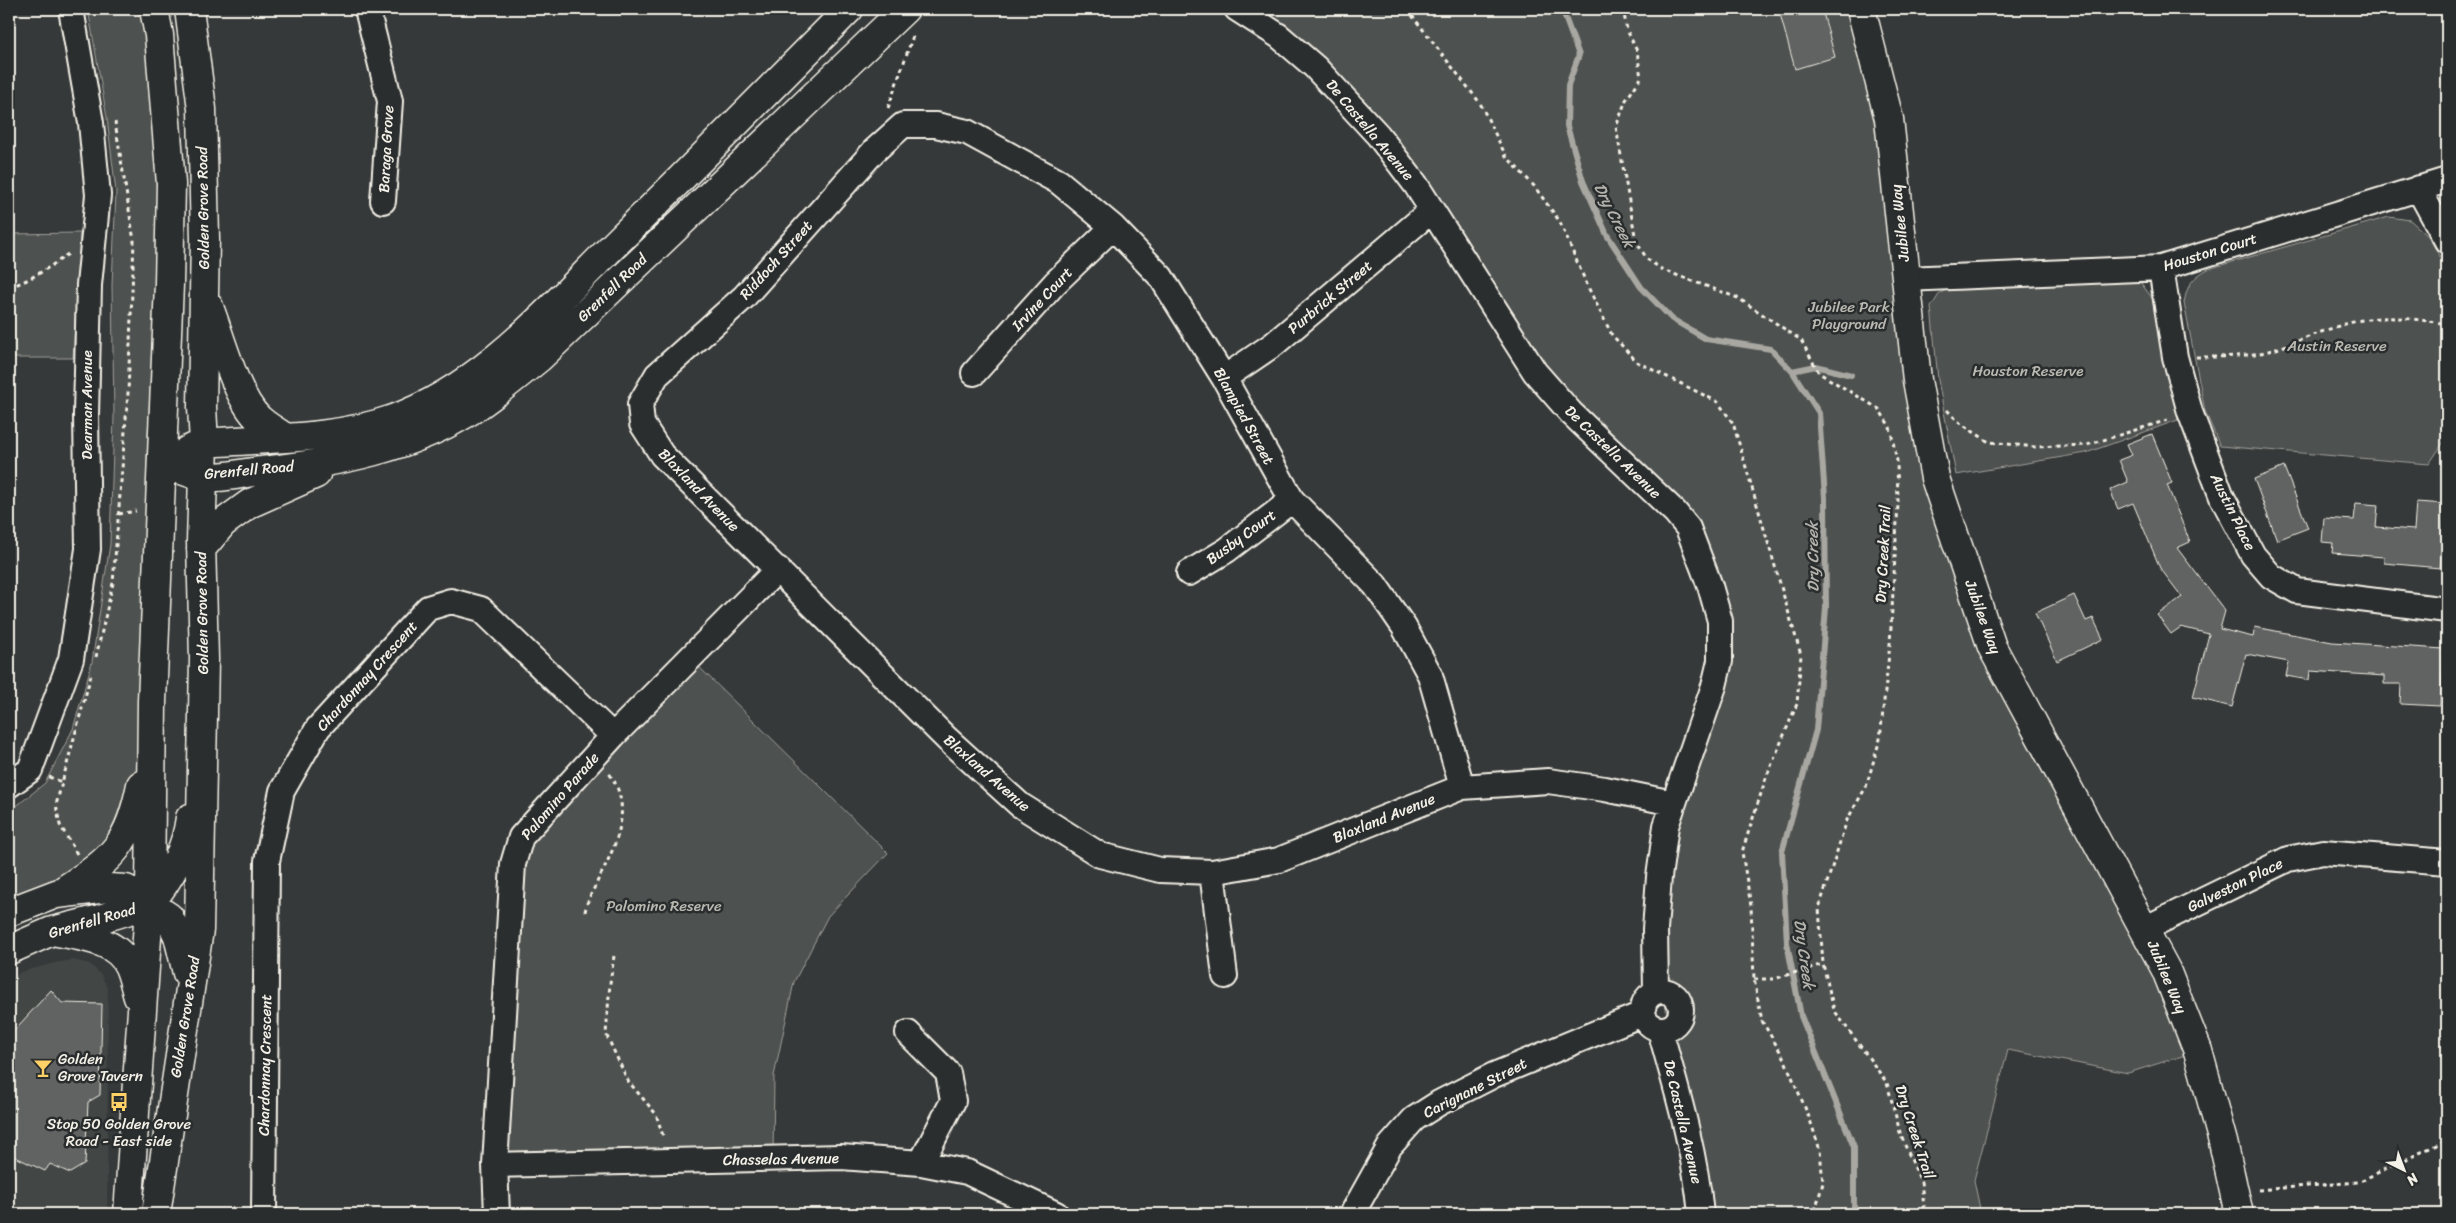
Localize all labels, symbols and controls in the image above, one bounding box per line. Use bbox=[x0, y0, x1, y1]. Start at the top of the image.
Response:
street label: De Castella Avenue bbox=[1319, 73, 1421, 187]
street label: Baraga Grove bbox=[371, 104, 401, 193]
street label: Golden Grove Road bbox=[189, 145, 217, 270]
water label: Dry Creek bbox=[1586, 177, 1645, 255]
street label: Jubilee Way bbox=[1883, 183, 1917, 264]
street label: Riddoch Street bbox=[733, 214, 819, 306]
street label: Houston Court bbox=[2160, 225, 2261, 279]
street label: Grenfell Road bbox=[571, 247, 654, 329]
street label: Purbrick Street bbox=[1282, 253, 1379, 341]
street label: Irvine Court bbox=[1004, 260, 1079, 338]
park label: Jubilee Park Playground bbox=[1807, 294, 1891, 337]
park label: Austin Reserve bbox=[2286, 333, 2387, 359]
street label: Dearman Avenue bbox=[74, 350, 100, 460]
park label: Houston Reserve bbox=[1973, 358, 2084, 384]
street label: Blampied Street bbox=[1206, 362, 1282, 470]
street label: De Castella Avenue bbox=[1558, 399, 1668, 506]
street label: Blaxland Avenue bbox=[652, 442, 746, 538]
street label: Grenfell Road bbox=[203, 453, 296, 487]
street label: Austin Place bbox=[2203, 468, 2263, 556]
street label: Busby Court bbox=[1200, 502, 1282, 572]
street label: Dry Creek Trail bbox=[1867, 504, 1899, 604]
water label: Dry Creek bbox=[1797, 519, 1828, 592]
street label: Golden Grove Road bbox=[188, 550, 216, 675]
street label: Jubilee Way bbox=[1957, 575, 2009, 658]
street label: Chardonnay Crescent bbox=[310, 614, 424, 737]
street label: Blaxland Avenue bbox=[938, 728, 1037, 819]
street label: Palomino Parade bbox=[514, 746, 606, 846]
street label: Blaxland Avenue bbox=[1329, 786, 1439, 850]
street label: Galveston Place bbox=[2183, 850, 2288, 919]
park label: Palomino Reserve bbox=[606, 893, 722, 919]
street label: Grenfell Road bbox=[45, 896, 140, 946]
water label: Dry Creek bbox=[1785, 917, 1824, 993]
street label: Jubilee Way bbox=[2140, 935, 2194, 1018]
street label: Golden Grove Road bbox=[163, 953, 208, 1080]
street label: Chardonnay Crescent bbox=[251, 994, 279, 1136]
place label: Golden Grove Tavern bbox=[58, 1046, 143, 1089]
street label: Carignane Street bbox=[1418, 1050, 1532, 1125]
bar icon: Golden Grove Tavern bbox=[32, 1057, 54, 1079]
street label: De Castella Avenue bbox=[1656, 1057, 1710, 1187]
street label: Dry Creek Trail bbox=[1888, 1081, 1943, 1183]
bus stop icon: Stop 50 Golden Grove Road - East side bbox=[108, 1091, 130, 1113]
place label: Stop 50 Golden Grove Road - East side bbox=[47, 1111, 192, 1154]
street label: Chasselas Avenue bbox=[723, 1145, 839, 1173]
north arrow bbox=[2378, 1146, 2428, 1196]
text: N bbox=[2400, 1166, 2425, 1192]

